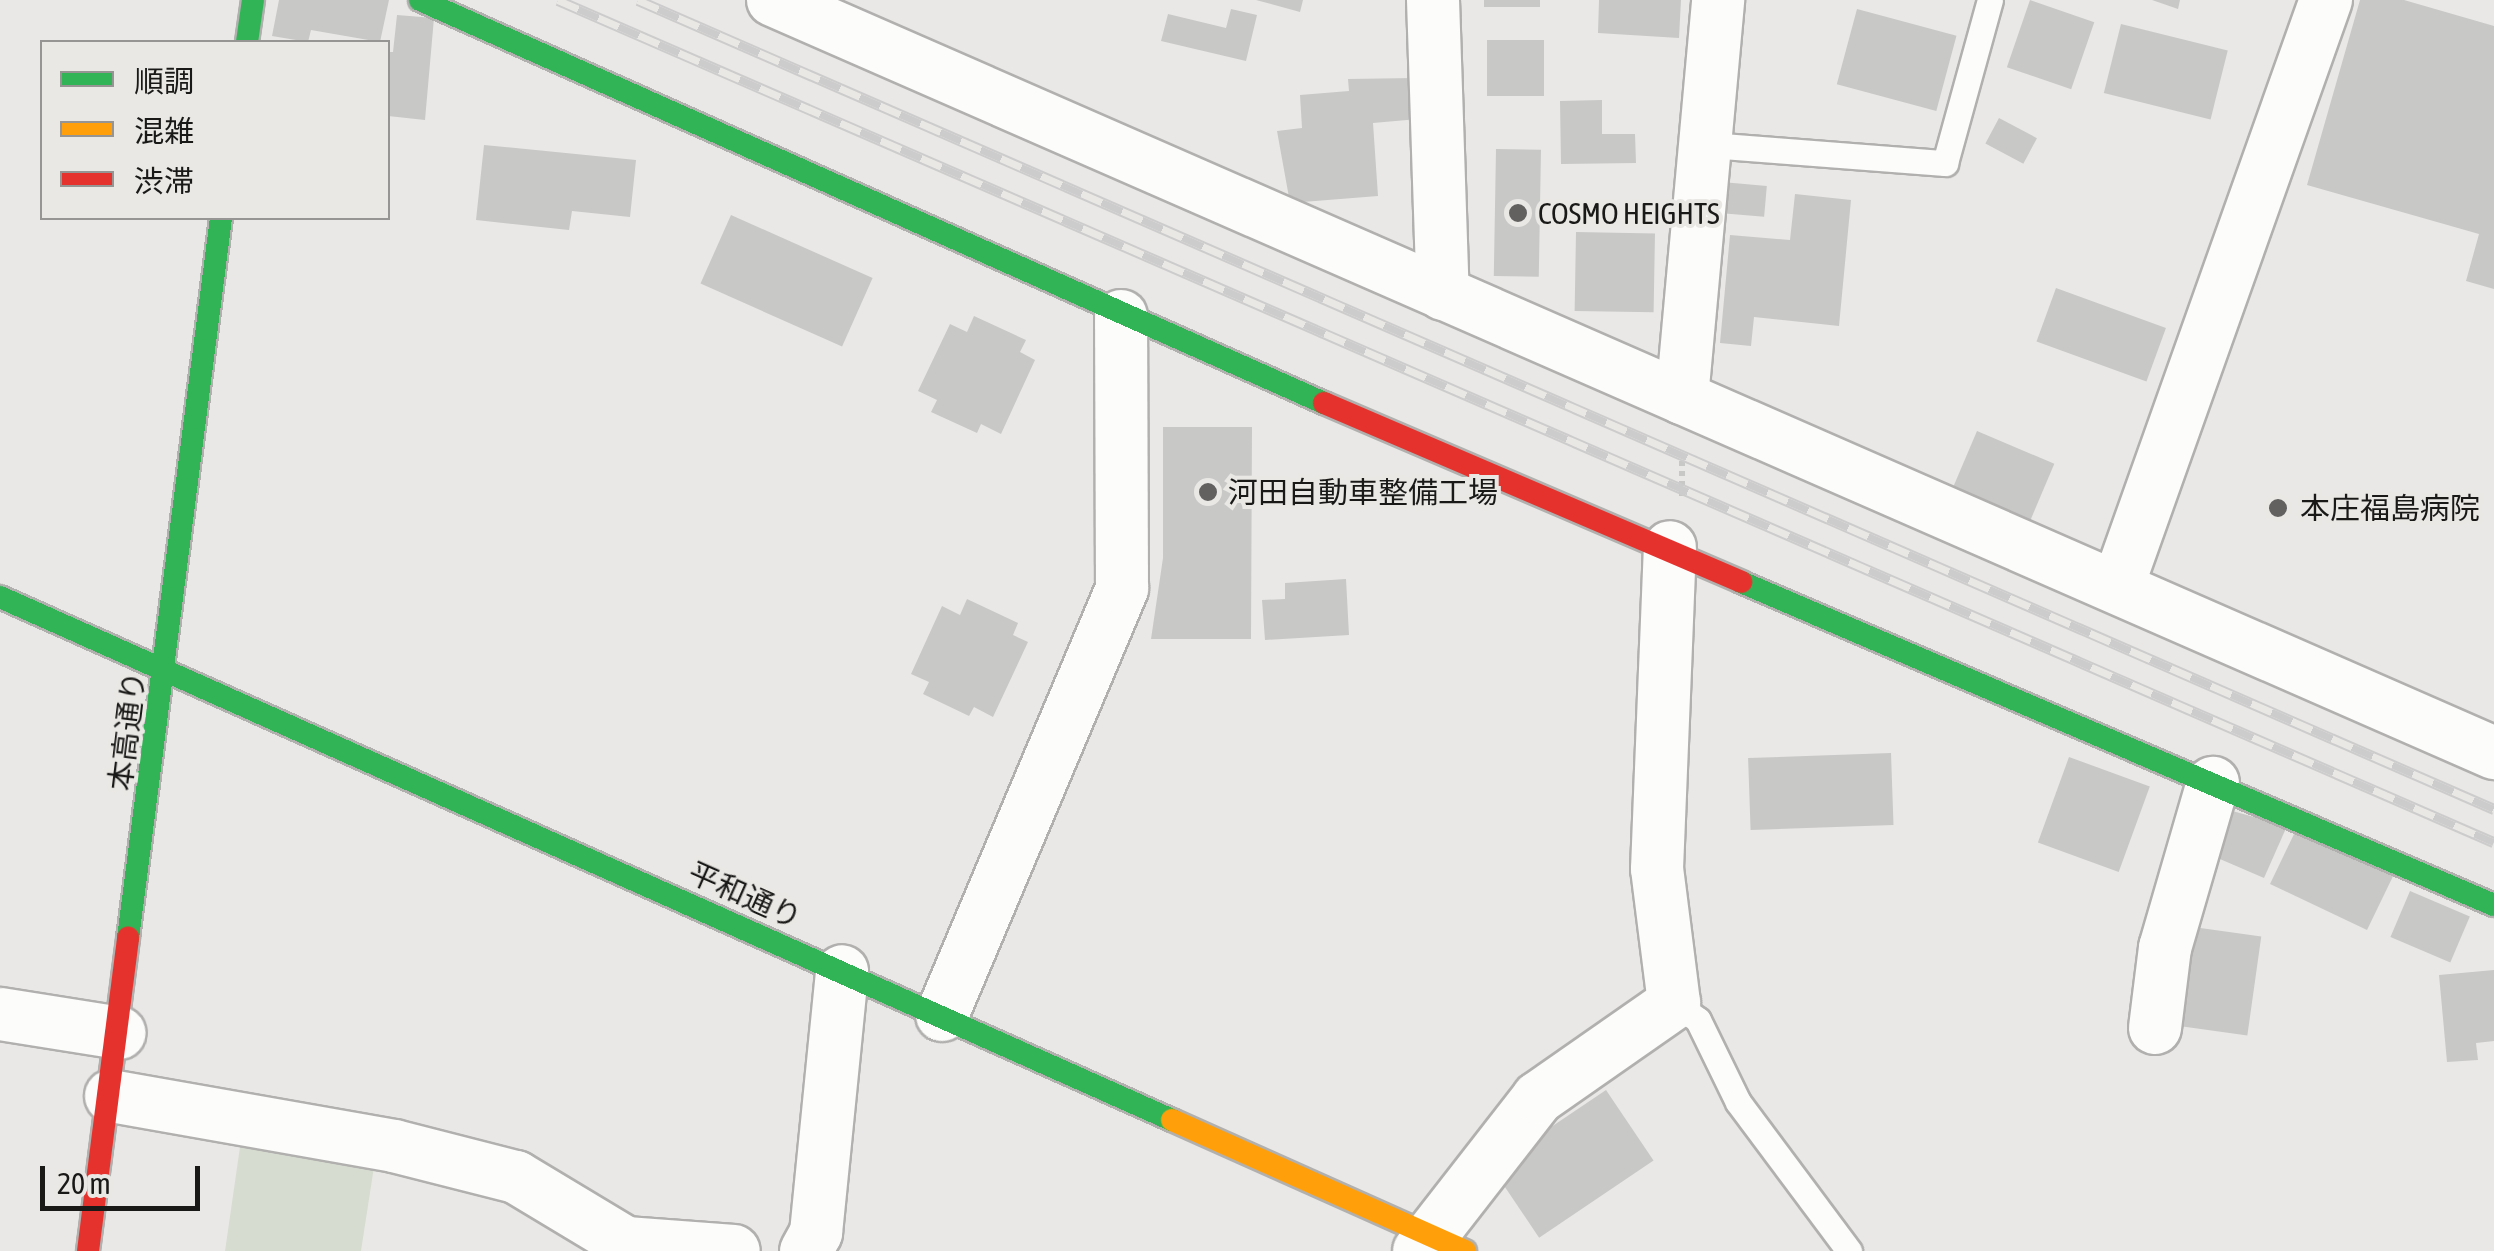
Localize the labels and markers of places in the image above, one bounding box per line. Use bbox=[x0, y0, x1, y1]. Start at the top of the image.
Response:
place label: COSMO HEIGHTS bbox=[1538, 195, 1720, 231]
marker: COSMO HEIGHTS bbox=[1507, 202, 1529, 224]
place label: 河田自動車整備工場 bbox=[1228, 474, 1498, 510]
marker: 河田自動車整備工場 bbox=[1197, 481, 1219, 503]
place label: 本庄福島病院 bbox=[2300, 490, 2480, 526]
marker: 本庄福島病院 bbox=[2265, 495, 2291, 521]

